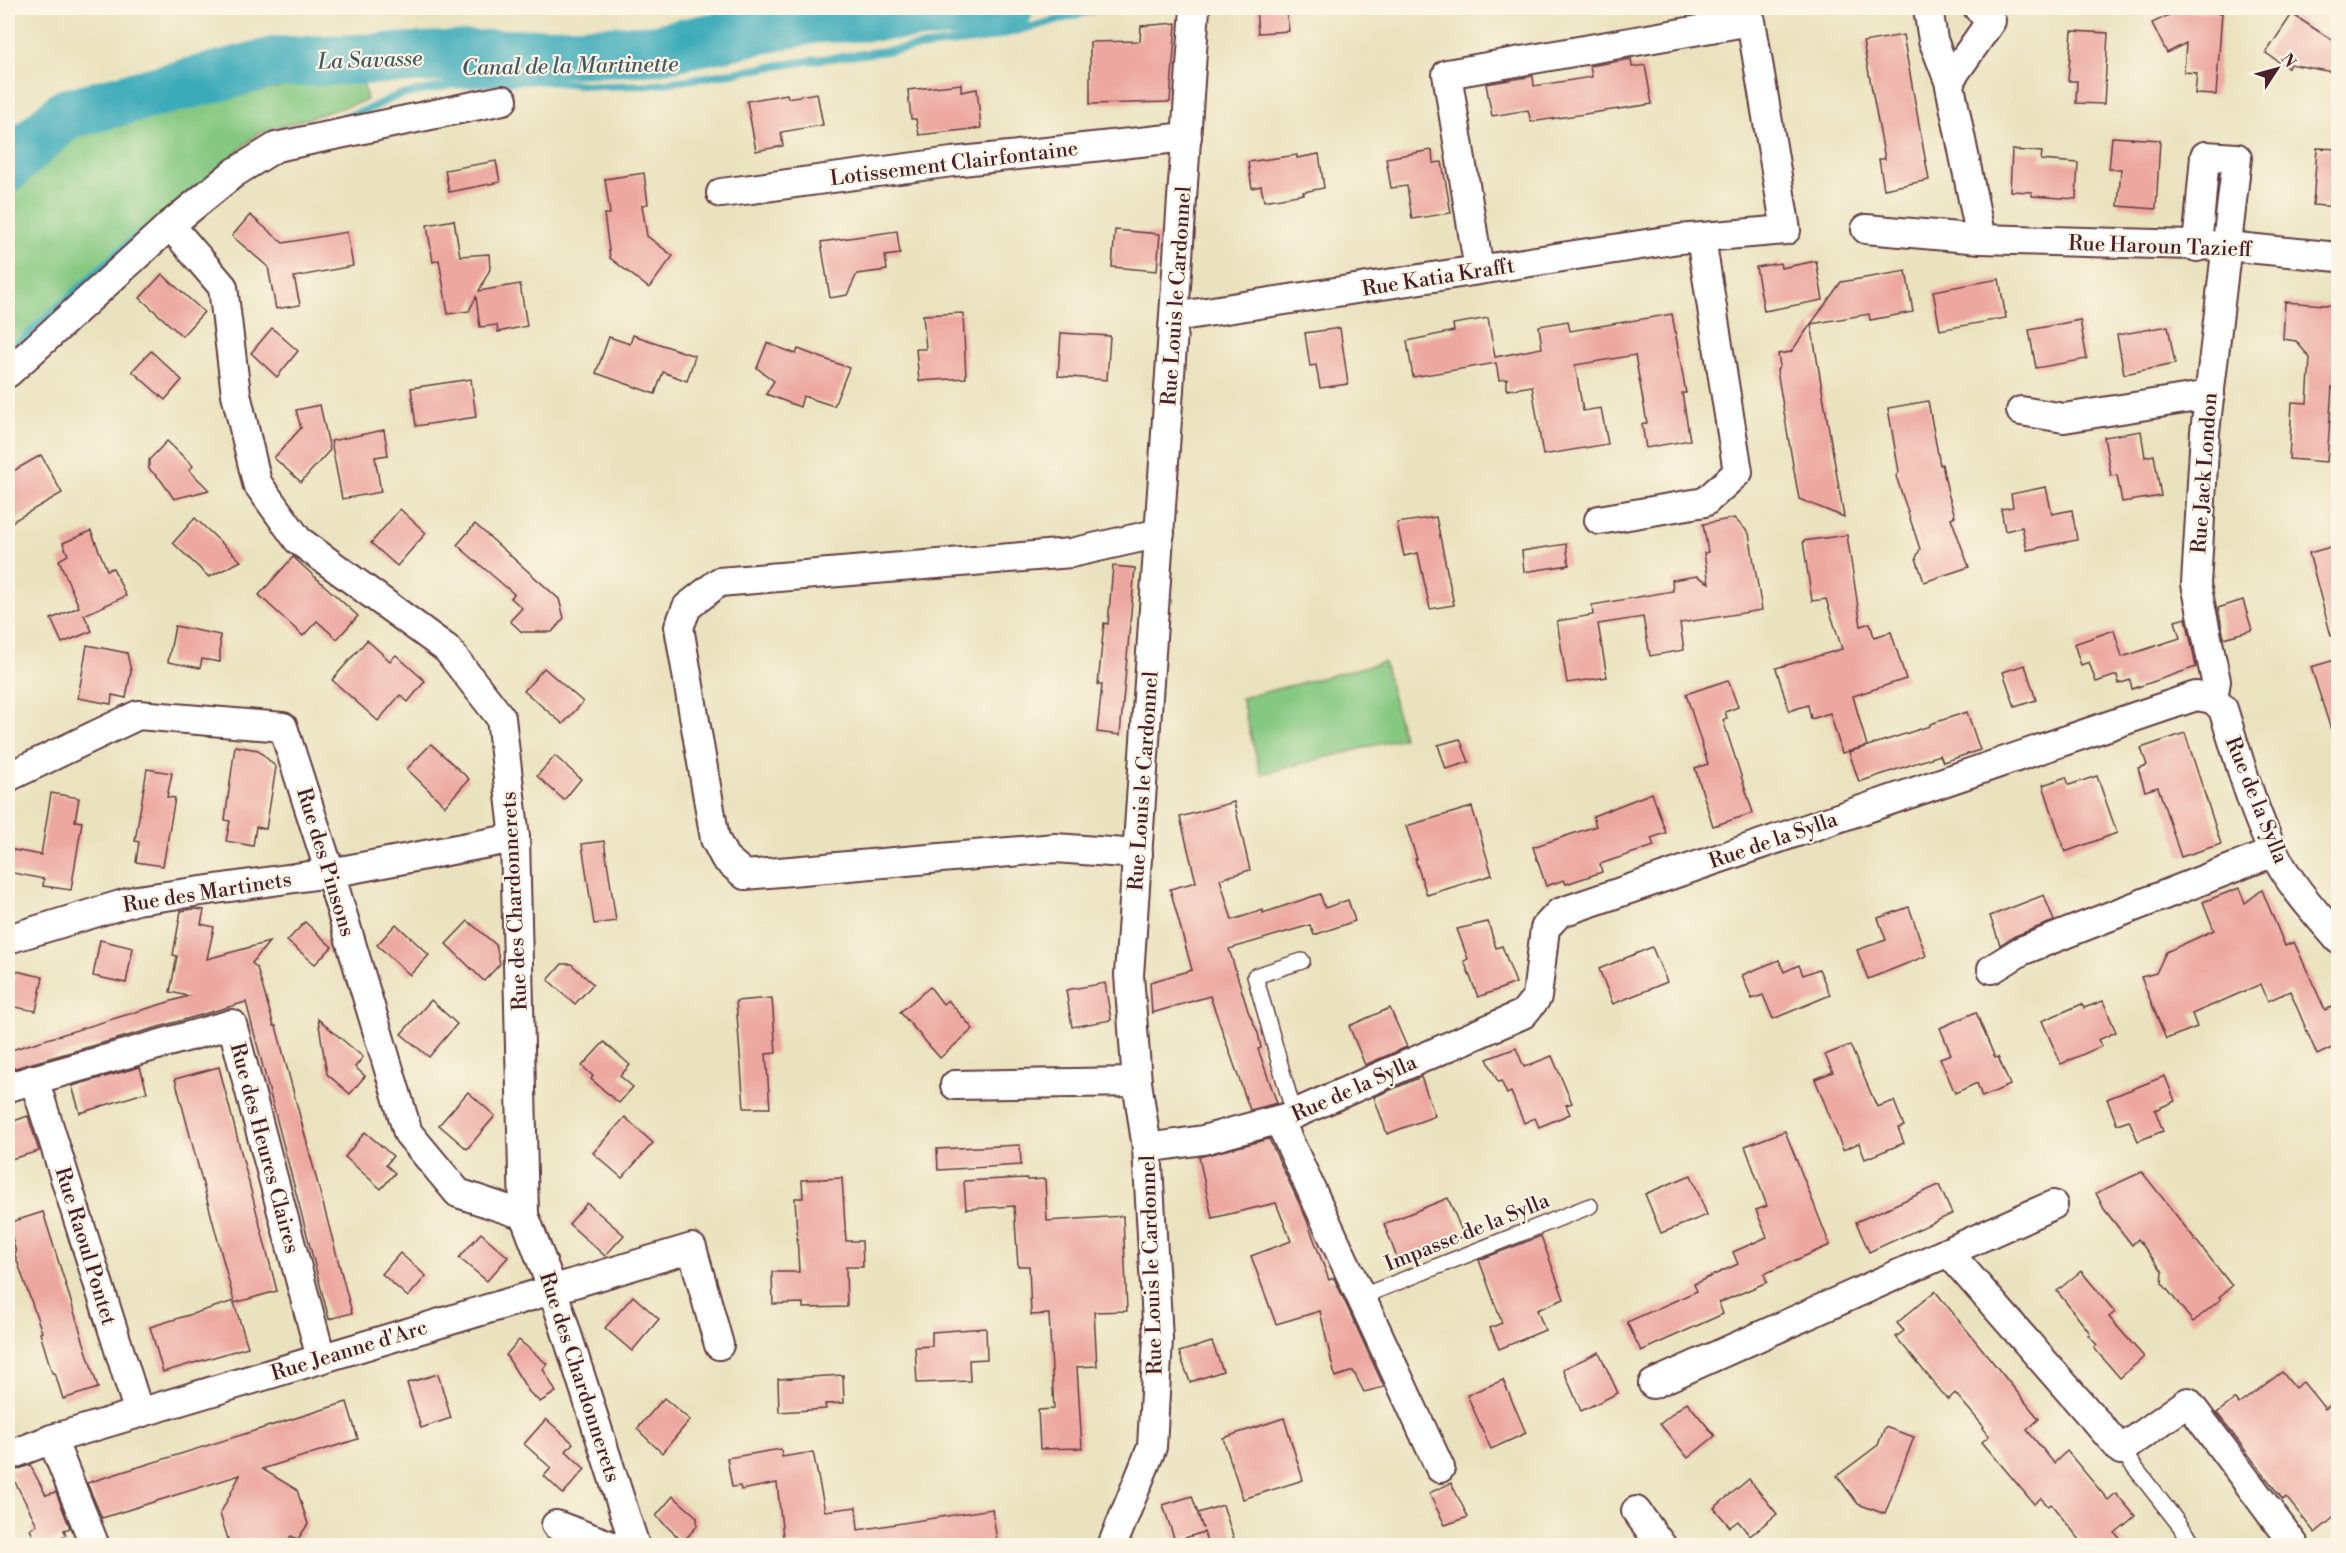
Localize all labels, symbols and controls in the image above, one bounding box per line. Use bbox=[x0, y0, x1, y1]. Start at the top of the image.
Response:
north arrow bbox=[2247, 39, 2307, 99]
water label: La Savasse bbox=[316, 45, 423, 76]
text: N bbox=[2277, 50, 2300, 72]
water label: Canal de la Martinette bbox=[461, 51, 679, 82]
street label: Lotissement Clairfontaine bbox=[829, 136, 1080, 192]
street label: Rue Louis le Cardonnel bbox=[1156, 185, 1198, 407]
street label: Rue Haroun Tazieff bbox=[2068, 231, 2254, 263]
street label: Rue Katia Krafft bbox=[1360, 253, 1517, 303]
street label: Rue Jack London bbox=[2186, 391, 2224, 554]
street label: Rue Louis le Cardonnel bbox=[1123, 670, 1165, 892]
street label: Rue de la Sylla bbox=[2219, 733, 2293, 868]
street label: Rue des Pinsons bbox=[290, 785, 360, 940]
street label: Rue des Chardonnerets bbox=[496, 791, 534, 1011]
street label: Rue de la Sylla bbox=[1706, 807, 1841, 875]
street label: Rue des Martinets bbox=[121, 867, 293, 919]
street label: Rue des Heures Claires bbox=[223, 1040, 305, 1256]
street label: Rue de la Sylla bbox=[1288, 1050, 1421, 1128]
street label: Rue Louis le Cardonnel bbox=[1135, 1154, 1169, 1375]
street label: Rue Raoul Pontet bbox=[49, 1164, 122, 1329]
street label: Impasse de la Sylla bbox=[1381, 1188, 1554, 1278]
street label: Rue des Chardonnerets bbox=[533, 1269, 625, 1486]
street label: Rue Jeanne d'Arc bbox=[268, 1315, 431, 1387]

